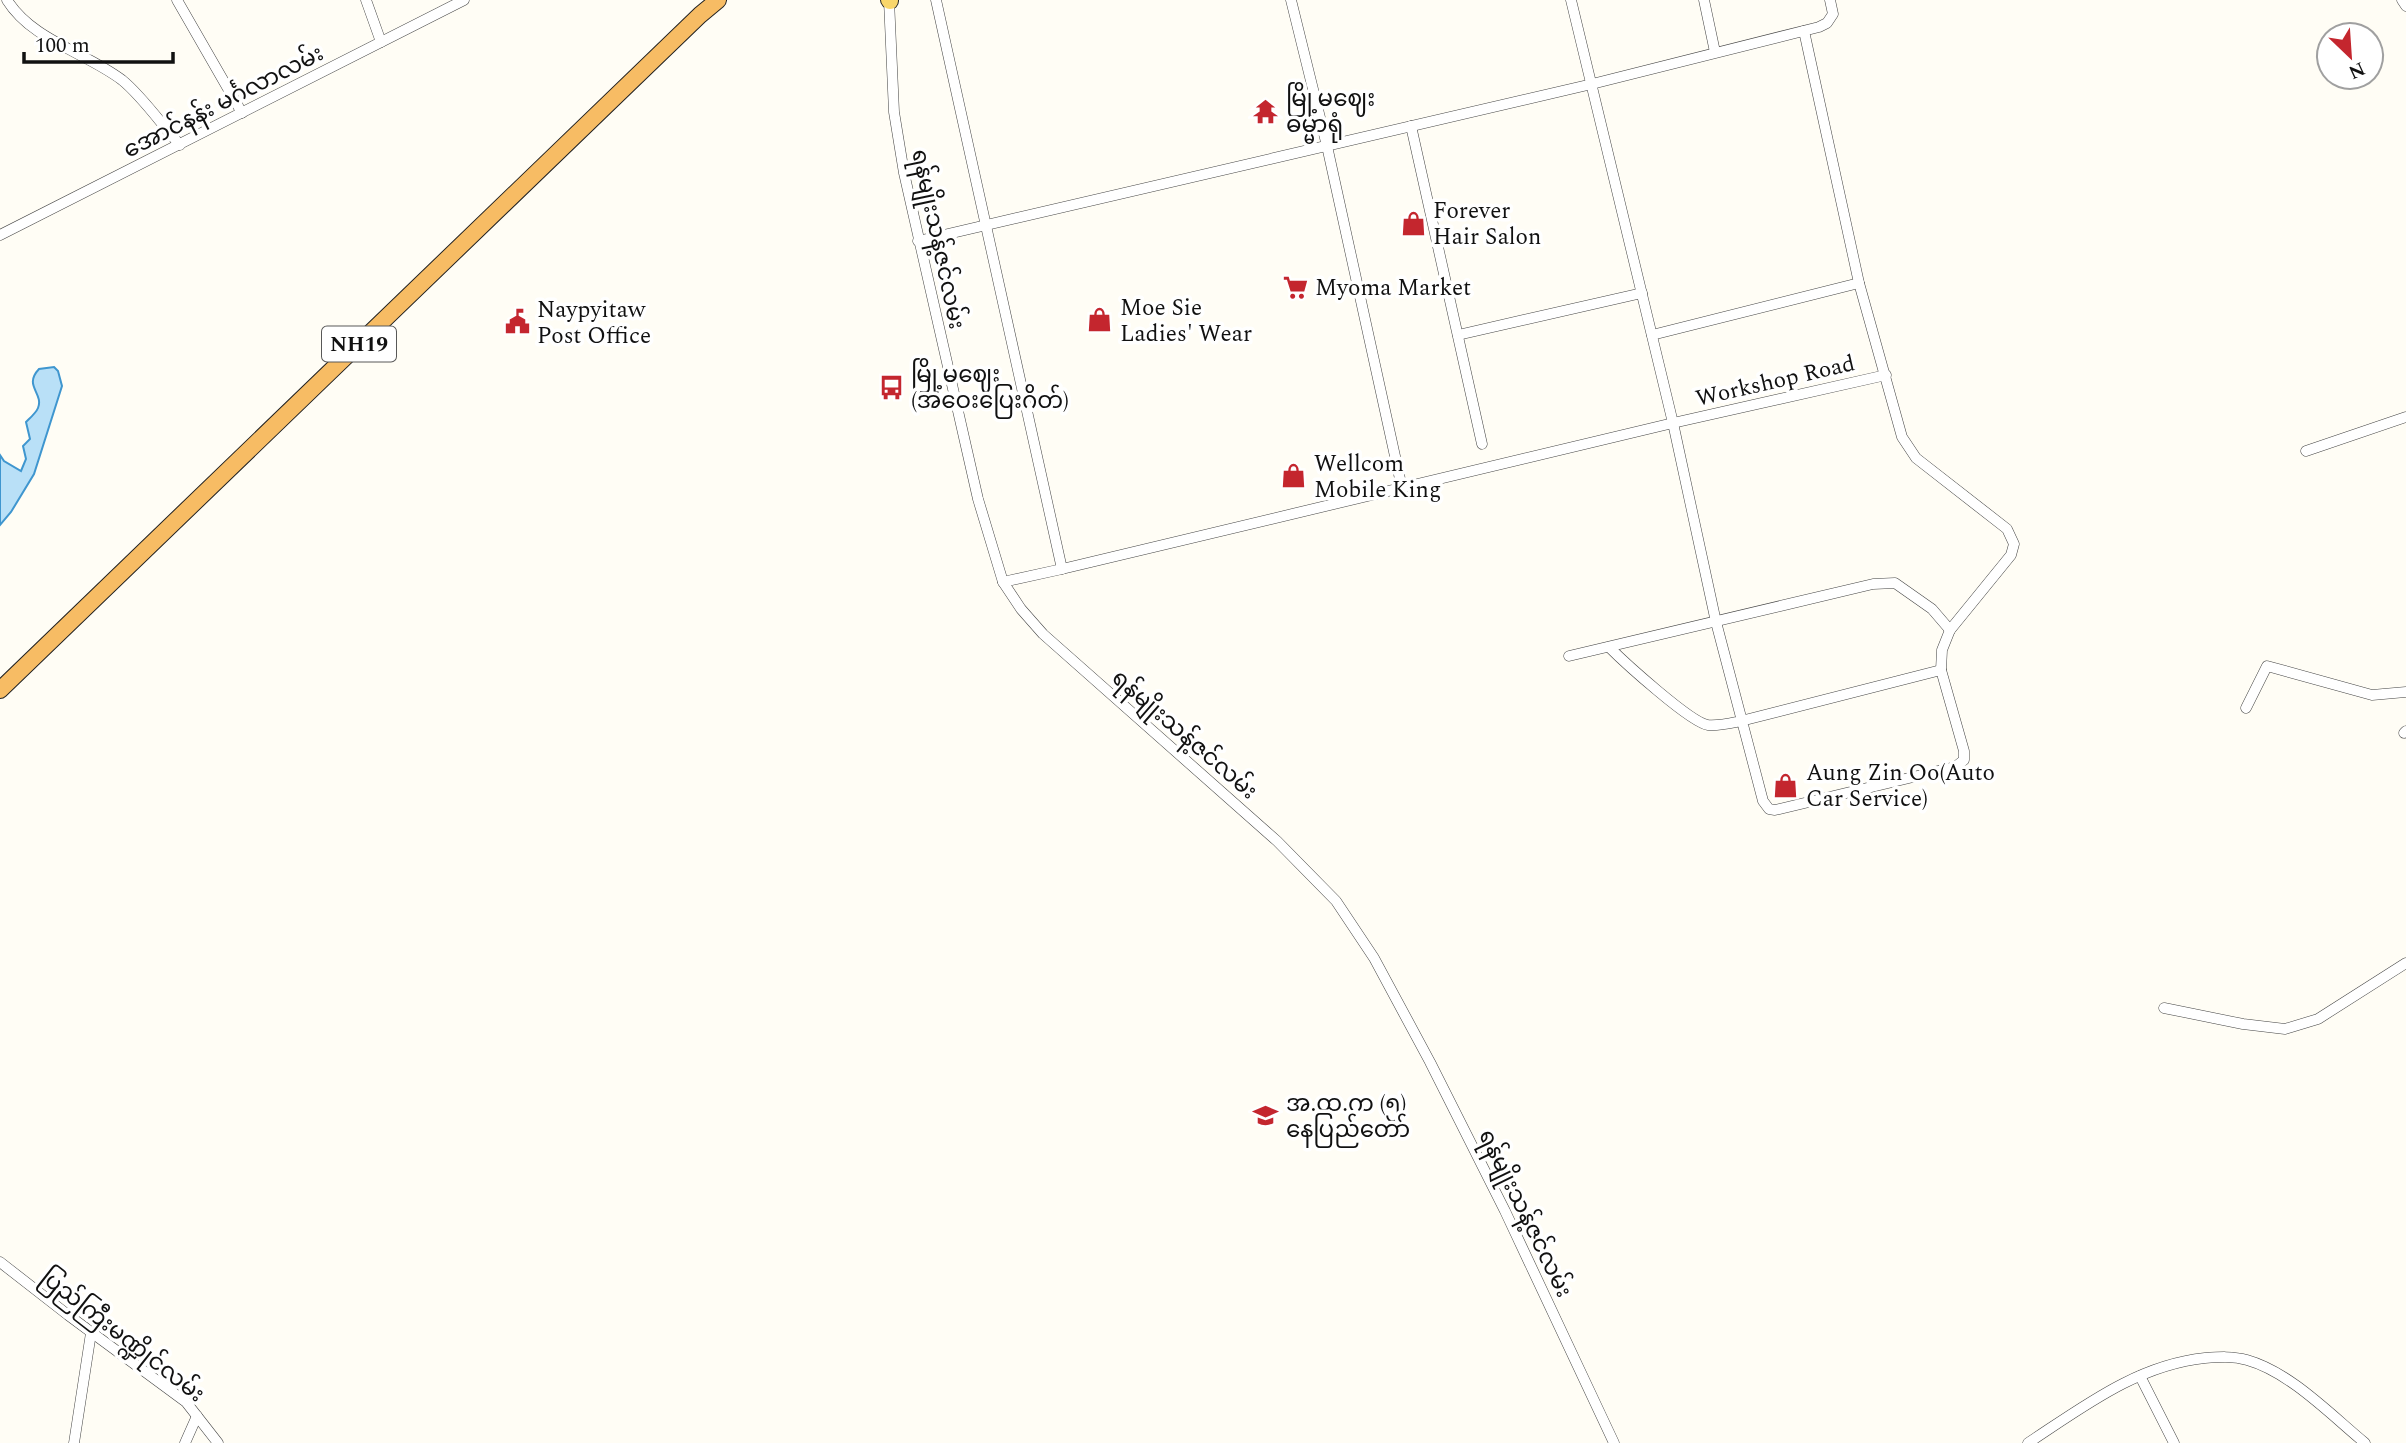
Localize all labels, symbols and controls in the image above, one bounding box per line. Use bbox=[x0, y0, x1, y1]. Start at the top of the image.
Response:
scale bar bbox=[24, 21, 173, 65]
north arrow bbox=[2315, 21, 2385, 91]
text: 100 m bbox=[35, 30, 90, 62]
street label: အောင်နန်း မင်္ဂလာလမ်း bbox=[117, 37, 330, 168]
text: N bbox=[2343, 54, 2370, 86]
place label: မြို့မဈေး ဓမ္မာရုံ bbox=[1286, 82, 1375, 144]
temple icon: မြို့မဈေး ဓမ္မာရုံ bbox=[1252, 97, 1280, 125]
street label: ရန်မျိုးသန့်ဇင်လမ်း bbox=[901, 146, 974, 333]
place label: Forever Hair Salon bbox=[1433, 194, 1541, 255]
shop icon: Forever Hair Salon bbox=[1399, 209, 1427, 237]
place label: Myoma Market bbox=[1315, 271, 1471, 306]
supermarket icon: Myoma Market bbox=[1281, 273, 1309, 301]
place label: Moe Sie Ladies' Wear bbox=[1120, 291, 1252, 352]
place label: Naypyitaw Post Office bbox=[537, 293, 651, 354]
shop icon: Moe Sie Ladies' Wear bbox=[1086, 306, 1114, 334]
public building icon: Naypyitaw Post Office bbox=[503, 308, 531, 336]
road number: NH19 bbox=[322, 326, 396, 362]
street label: Workshop Road bbox=[1692, 346, 1859, 417]
place label: မြို့မဈေး (အဝေးပြေးဂိတ်) bbox=[911, 358, 1069, 419]
bus stop icon: မြို့မဈေး (အဝေးပြေးဂိတ်) bbox=[877, 373, 905, 401]
place label: Wellcom Mobile King bbox=[1314, 447, 1441, 508]
shop icon: Wellcom Mobile King bbox=[1280, 462, 1308, 490]
street label: ရန်မျိုးသန့်ဇင်လမ်း bbox=[1103, 662, 1265, 809]
place label: Aung Zin Oo(Auto Car Service) bbox=[1806, 756, 1995, 817]
shop icon: Aung Zin Oo(Auto Car Service) bbox=[1772, 771, 1800, 799]
place label: အ.ထ.က (၅) နေပြည်တော် bbox=[1286, 1087, 1410, 1148]
school or university icon: အ.ထ.က (၅) နေပြည်တော် bbox=[1252, 1102, 1280, 1130]
street label: ရန်မျိုးသန့်ဇင်လမ်း bbox=[1469, 1124, 1581, 1304]
street label: ပြည်ကြီးမဏ္ဍိုင်လမ်း bbox=[32, 1261, 212, 1412]

